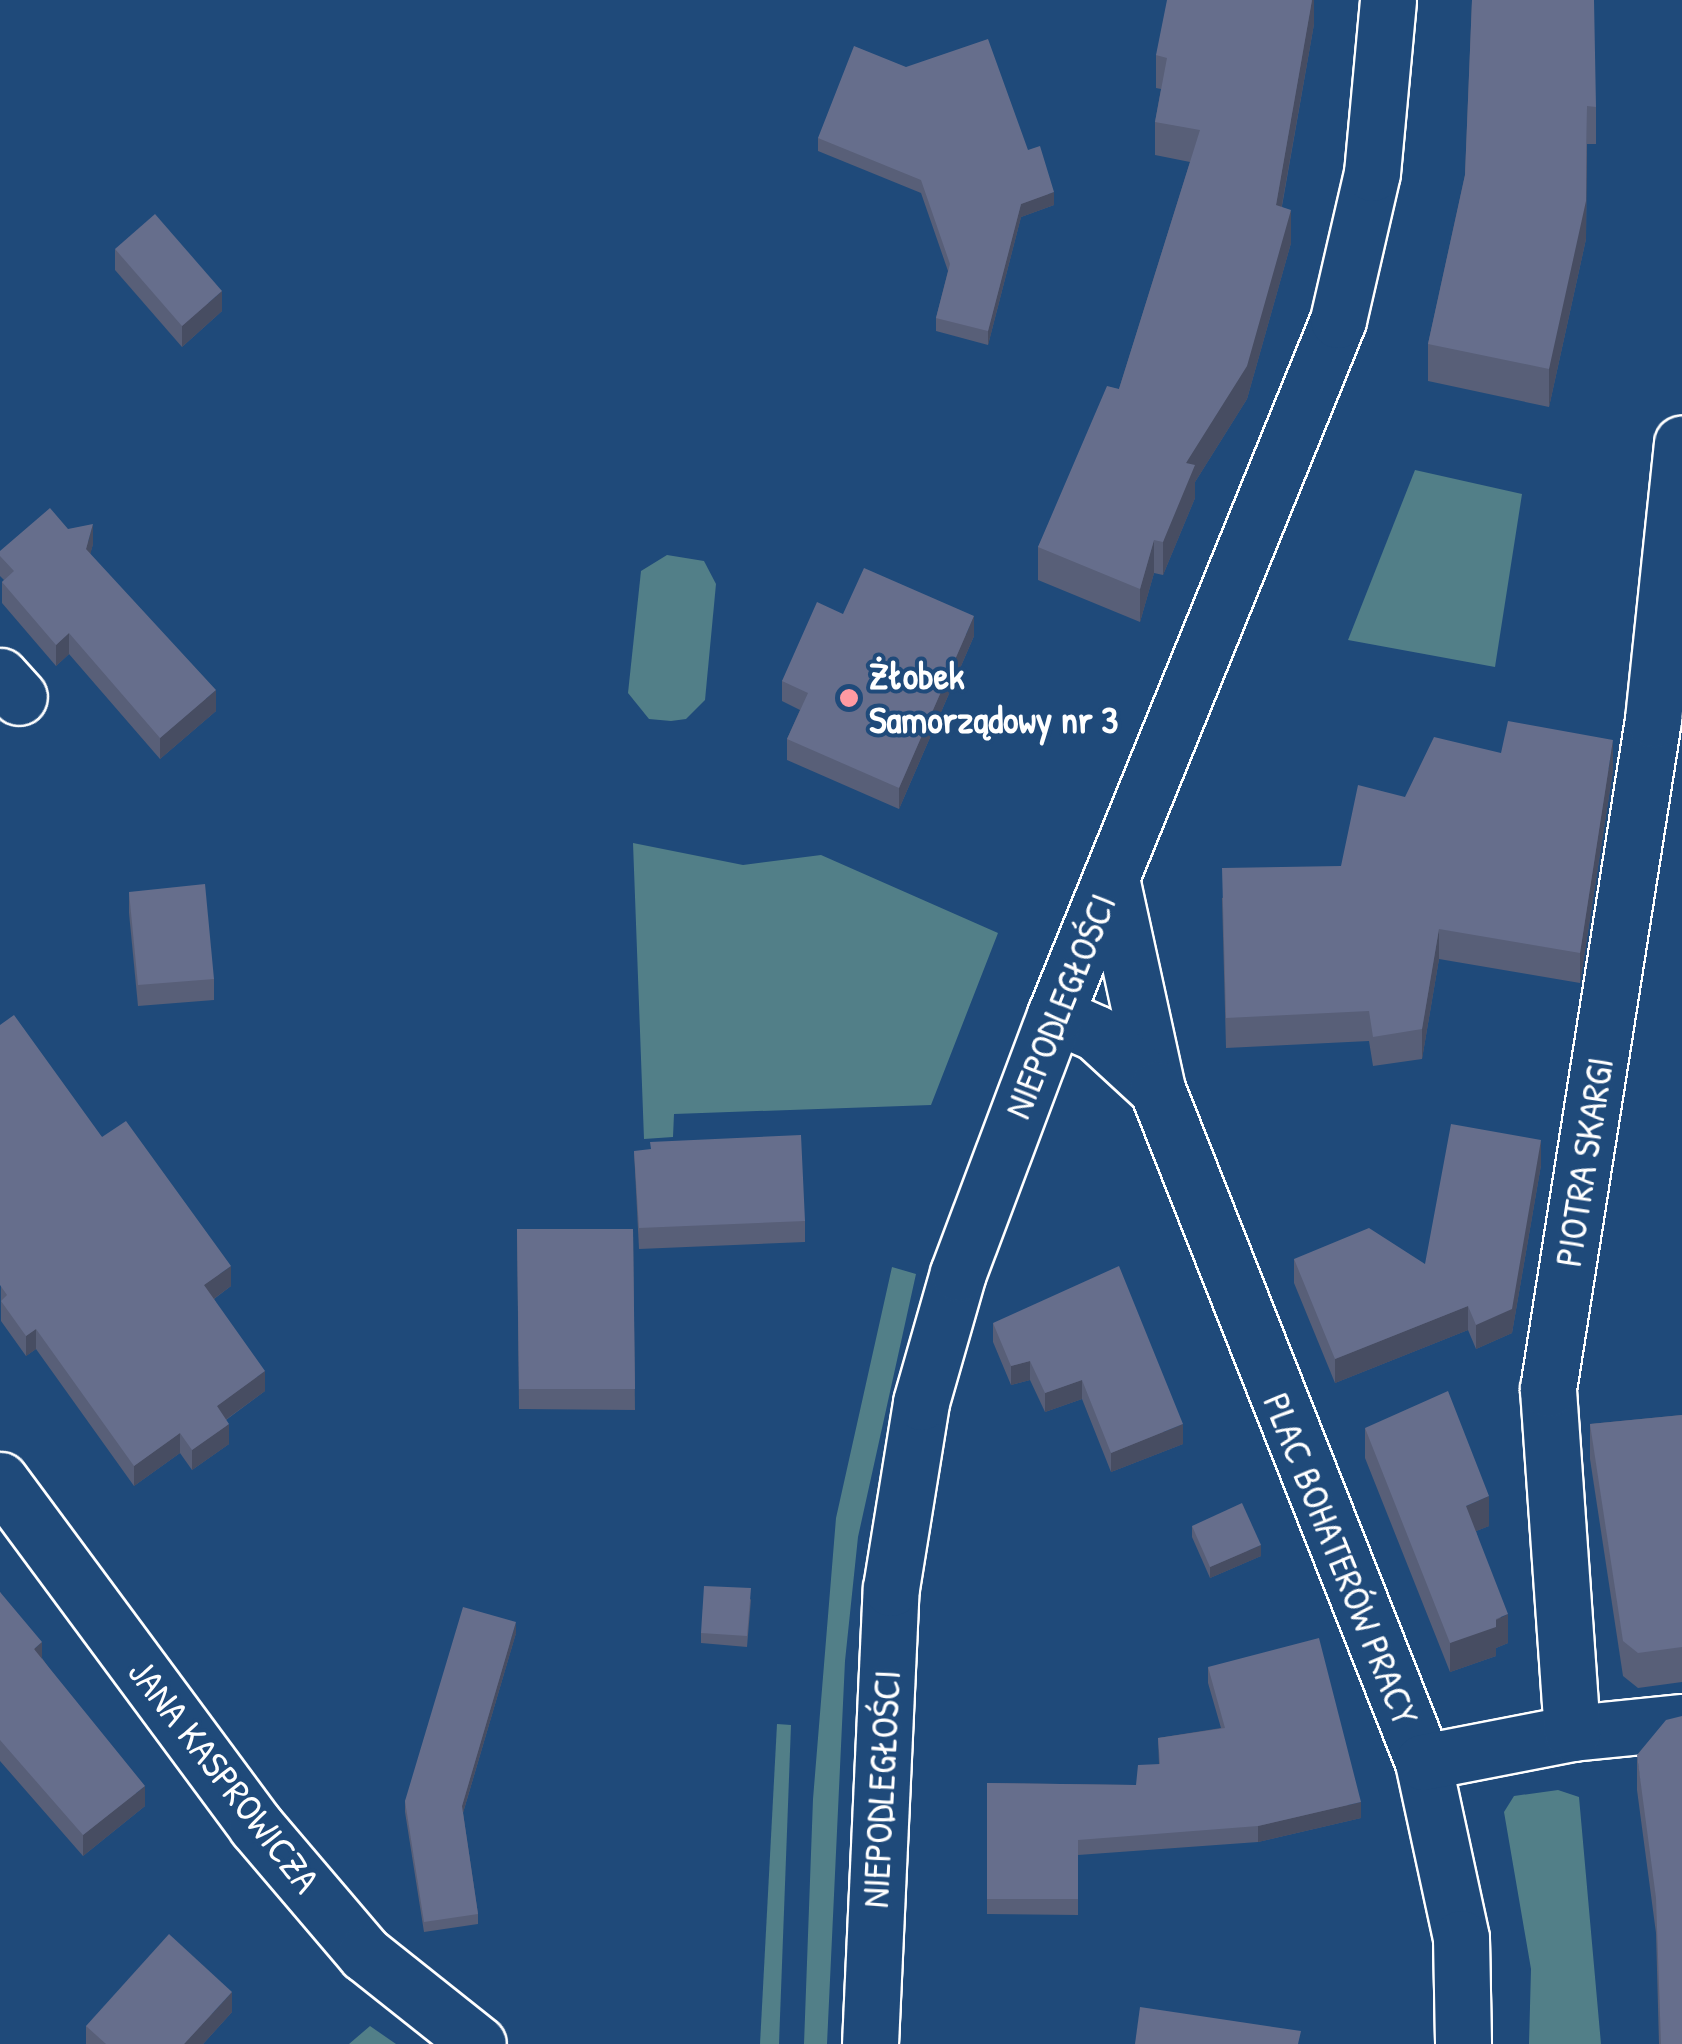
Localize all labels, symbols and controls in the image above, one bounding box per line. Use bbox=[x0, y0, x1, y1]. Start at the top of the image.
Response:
place label: Żłobek Samorządowy nr 3 bbox=[869, 653, 1118, 742]
marker: Żłobek Samorządowy nr 3 bbox=[838, 687, 860, 709]
street label: NIEPODLEGŁOŚCI bbox=[994, 887, 1126, 1125]
street label: PIOTRA SKARGI bbox=[1545, 1054, 1623, 1270]
street label: PLAC BOHATERÓW PRACY bbox=[1254, 1386, 1428, 1732]
street label: JANA KASPROWICZA bbox=[119, 1650, 329, 1902]
street label: NIEPODLEGŁOŚCI bbox=[852, 1669, 910, 1909]

